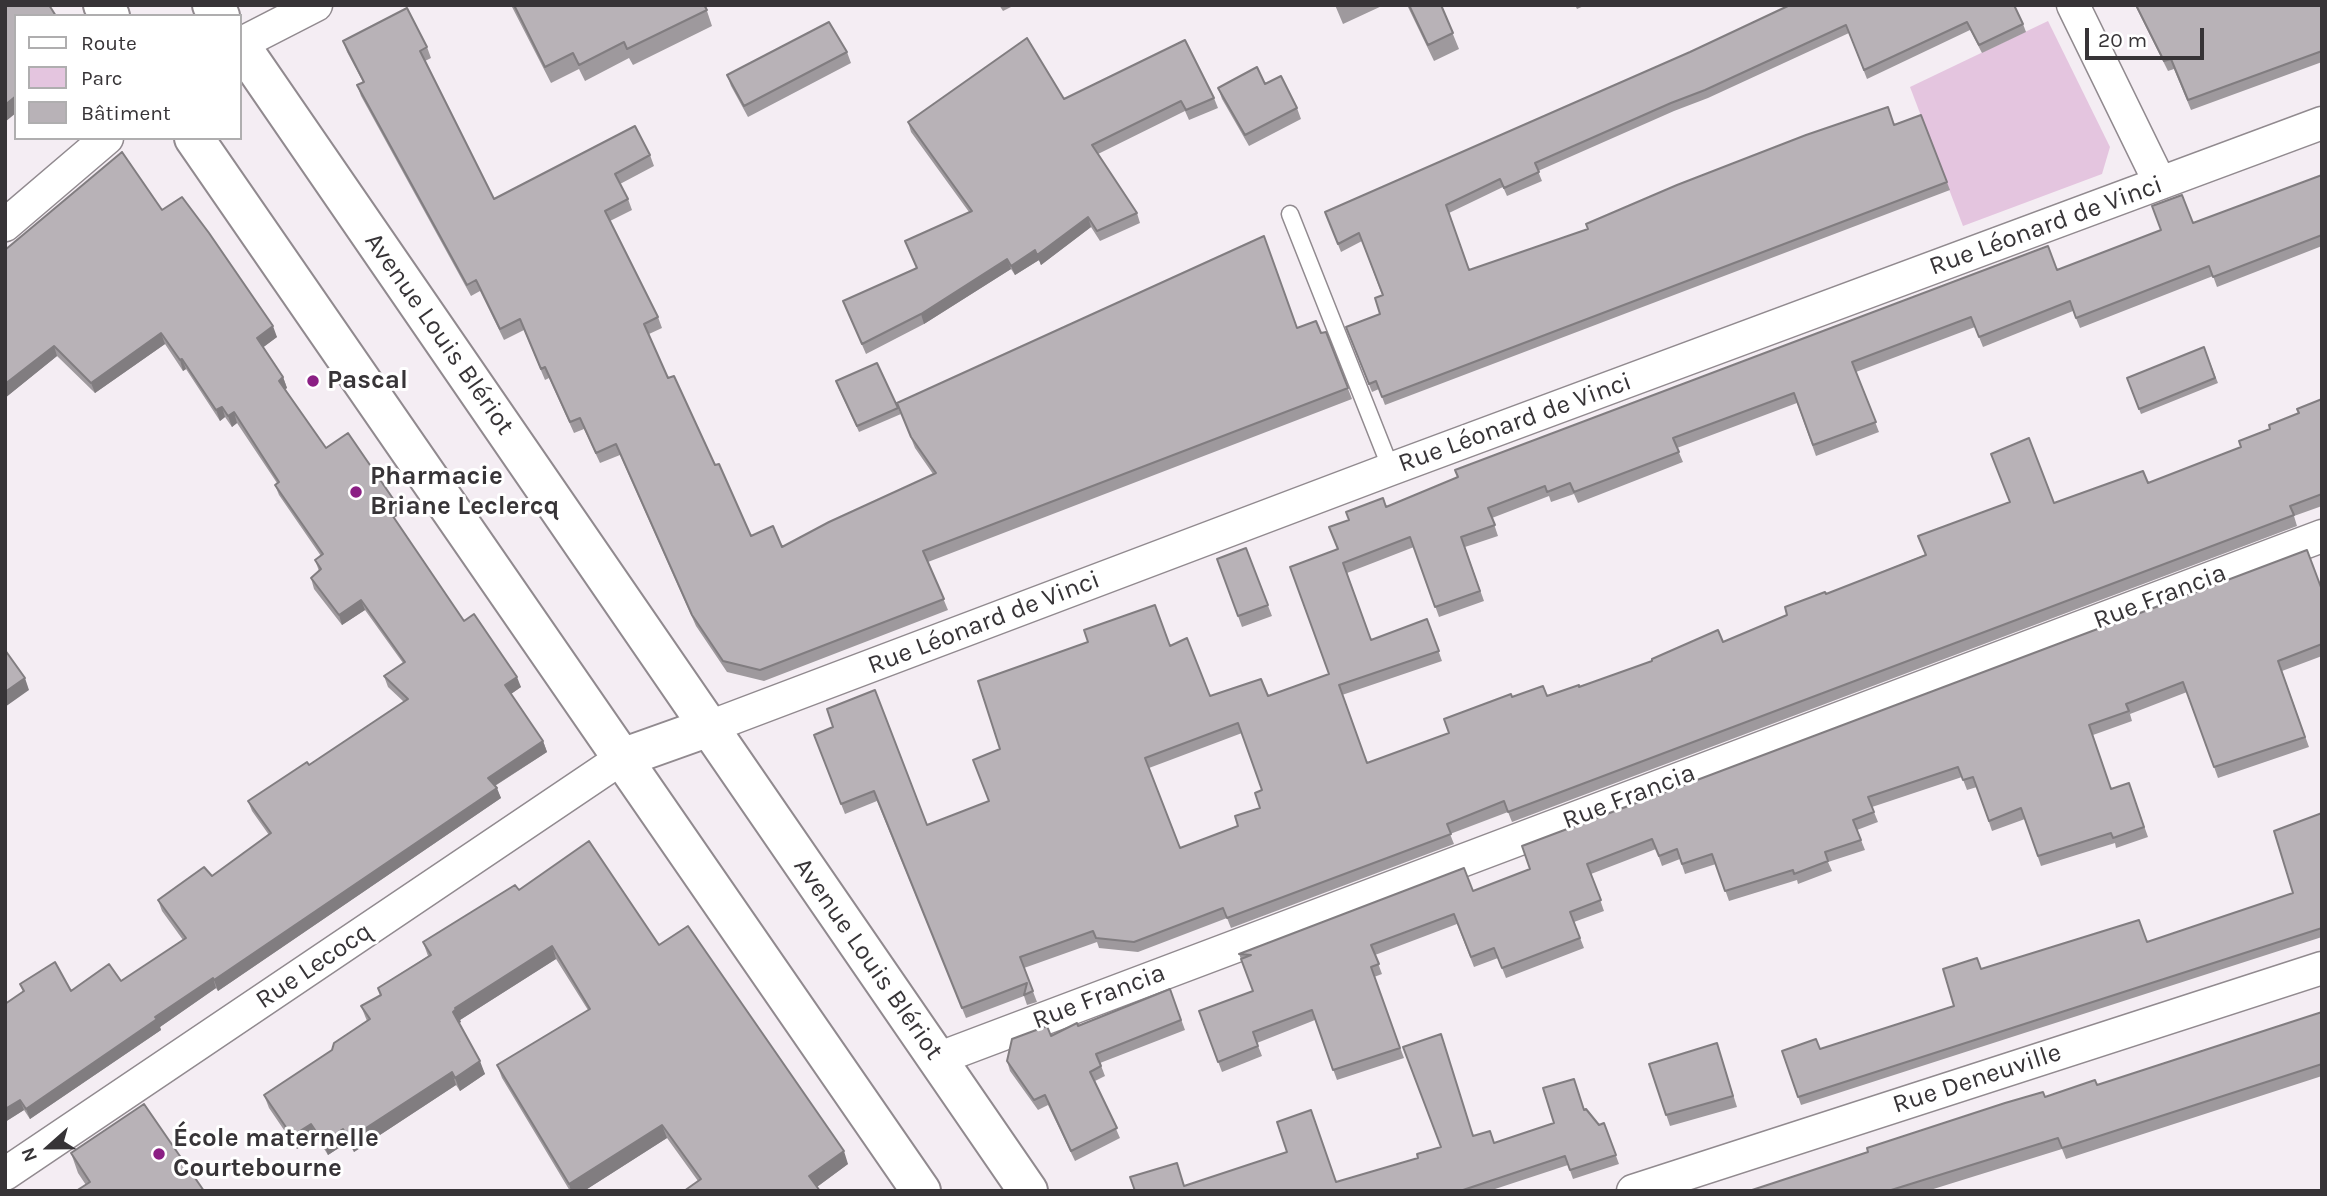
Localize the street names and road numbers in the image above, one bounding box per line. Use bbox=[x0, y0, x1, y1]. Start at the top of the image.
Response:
street label: Rue Léonard de Vinci bbox=[1925, 169, 2167, 283]
street label: Avenue Louis Blériot bbox=[358, 227, 520, 441]
street label: Rue Léonard de Vinci bbox=[1394, 366, 1636, 480]
street label: Rue Francia bbox=[2089, 557, 2231, 637]
street label: Rue Léonard de Vinci bbox=[864, 564, 1104, 682]
street label: Rue Francia bbox=[1558, 757, 1700, 837]
street label: Avenue Louis Blériot bbox=[787, 852, 949, 1066]
street label: Rue Lecocq bbox=[250, 916, 378, 1016]
street label: Rue Francia bbox=[1028, 957, 1170, 1037]
street label: Rue Deneuville bbox=[1889, 1037, 2065, 1121]

